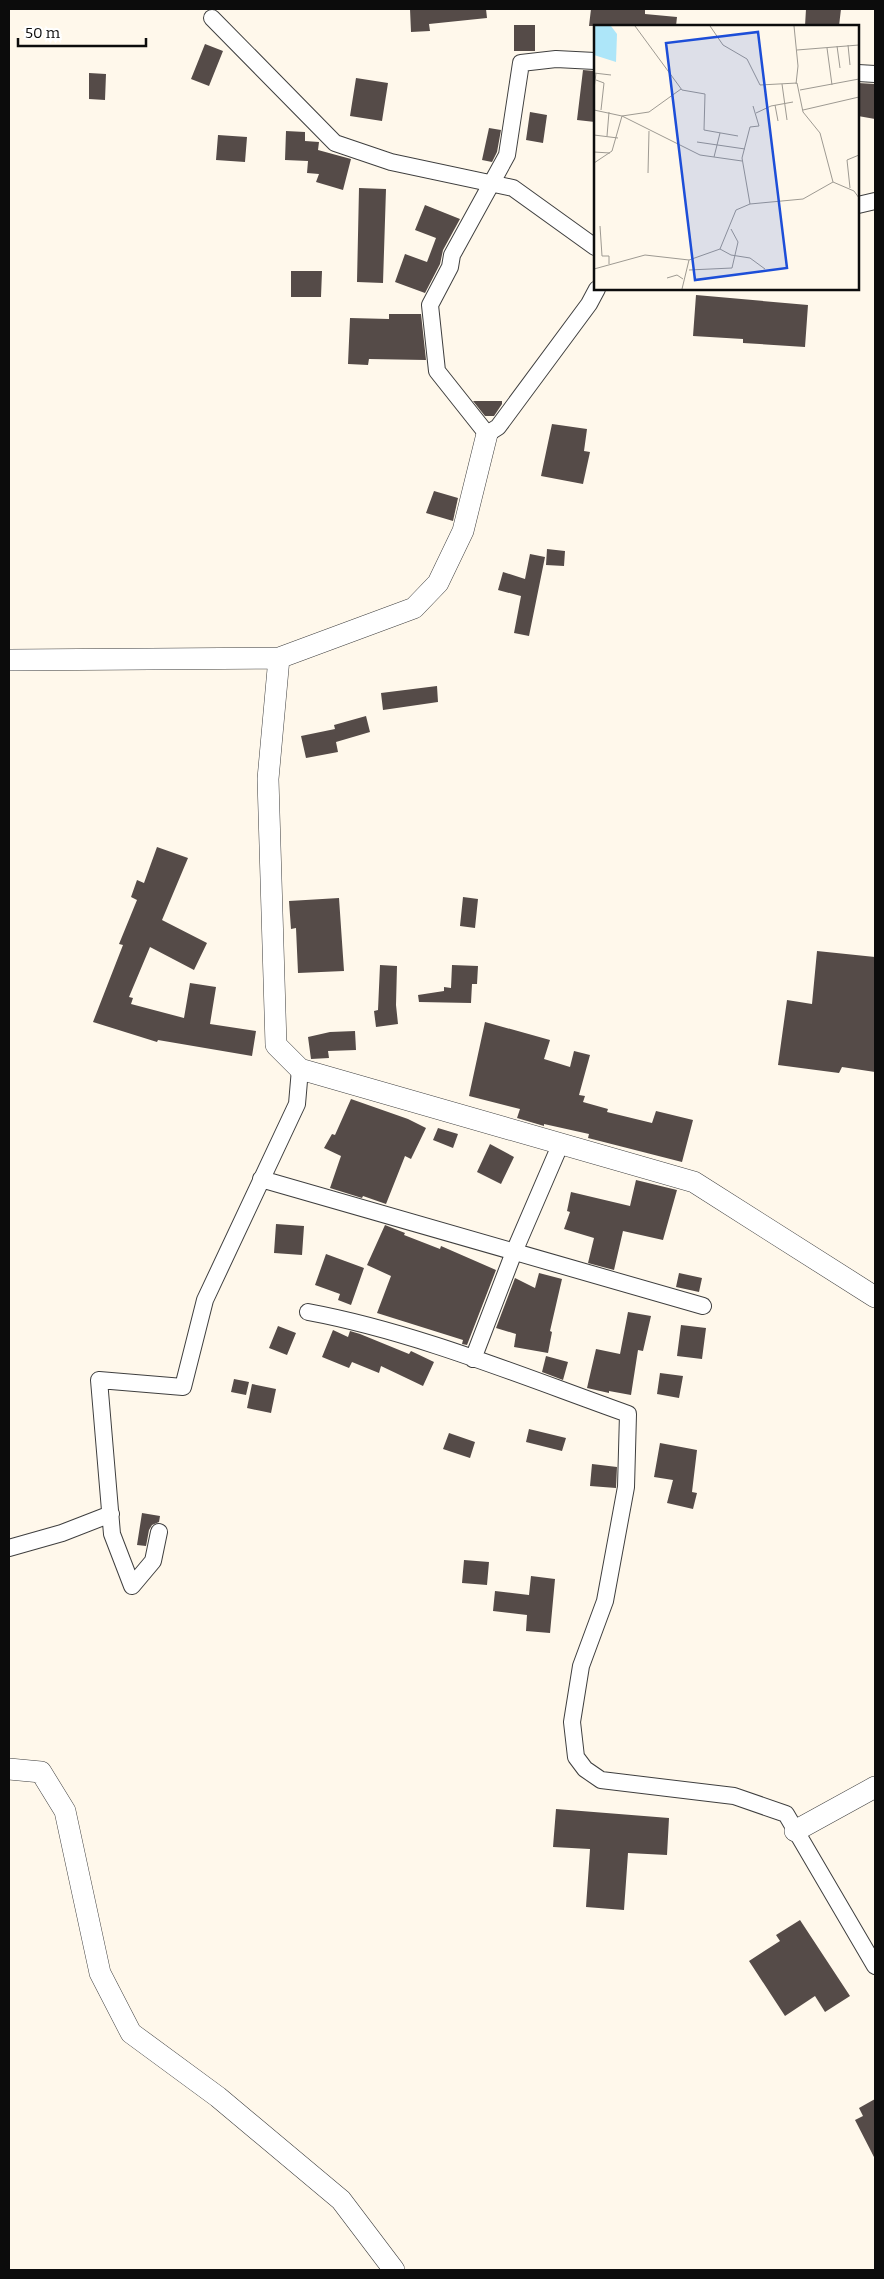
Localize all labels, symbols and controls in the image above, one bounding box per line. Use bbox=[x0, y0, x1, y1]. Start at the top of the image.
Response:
scale bar bbox=[18, 15, 145, 47]
text: 50 m bbox=[25, 24, 61, 42]
inset map bbox=[594, 25, 859, 290]

